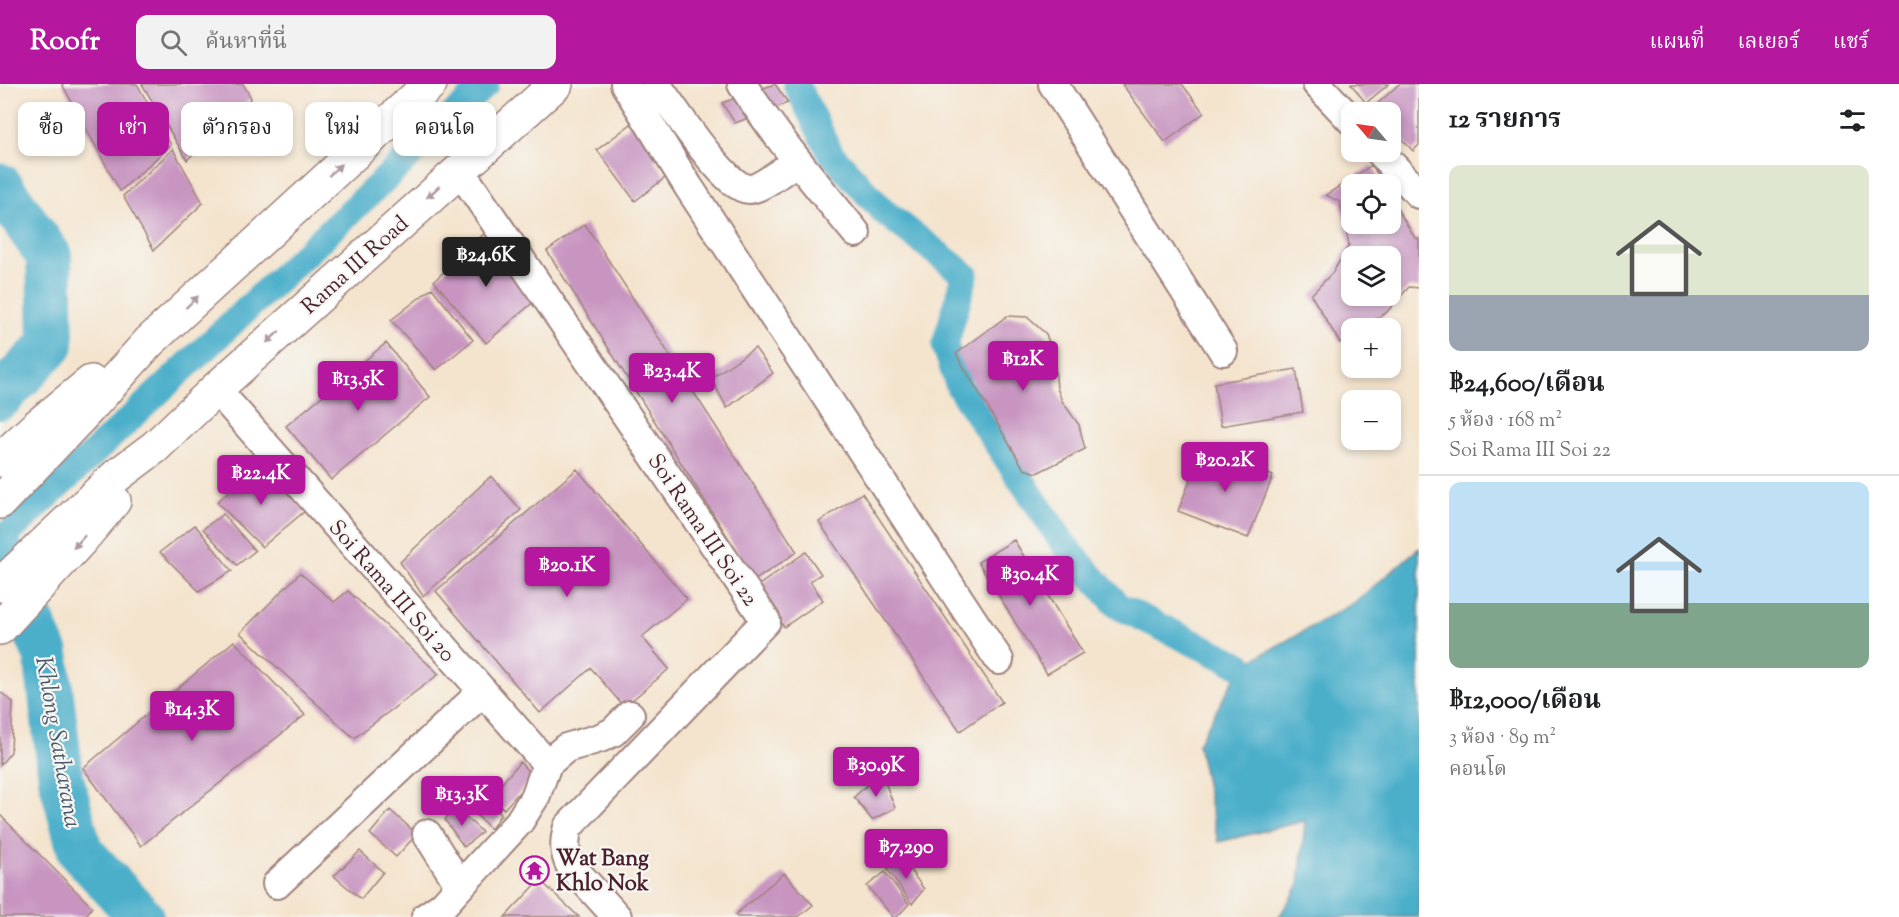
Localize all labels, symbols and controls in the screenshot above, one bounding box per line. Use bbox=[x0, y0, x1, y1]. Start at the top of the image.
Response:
search box bbox=[136, 15, 556, 69]
text: Roofr bbox=[30, 22, 100, 62]
icon: search bbox=[157, 26, 190, 59]
text: ค้นหาที่นี่ bbox=[205, 27, 287, 59]
text: แผนที่ bbox=[1650, 28, 1705, 58]
text: เลเยอร์ bbox=[1738, 28, 1800, 58]
text: แชร์ bbox=[1833, 28, 1869, 58]
chip: ซื้อ bbox=[18, 102, 85, 156]
chip: เช่า bbox=[97, 102, 169, 156]
chip: ตัวกรอง bbox=[181, 102, 293, 156]
chip: ใหม่ bbox=[305, 102, 381, 156]
chip: คอนโด bbox=[393, 102, 496, 156]
north arrow bbox=[1341, 102, 1401, 162]
map controls bbox=[1341, 102, 1401, 450]
text: 12 รายการ bbox=[1449, 102, 1561, 139]
icon: filters bbox=[1836, 104, 1869, 137]
one-way arrow bbox=[327, 164, 342, 177]
button: locate bbox=[1341, 174, 1401, 234]
one-way arrow bbox=[427, 185, 441, 199]
icon: home bbox=[1605, 204, 1713, 312]
street label: Rama III Road bbox=[295, 209, 417, 323]
pin: ฿24.6K bbox=[437, 237, 535, 288]
text: ฿24.6K bbox=[456, 242, 516, 271]
button: layers bbox=[1341, 246, 1401, 306]
one-way arrow bbox=[184, 296, 199, 309]
button: + bbox=[1341, 318, 1401, 378]
one-way arrow bbox=[266, 330, 281, 343]
pin: ฿12K bbox=[987, 341, 1059, 392]
text: ฿12K bbox=[1002, 346, 1044, 375]
pin: ฿23.4K bbox=[623, 353, 721, 404]
text: ฿23.4K bbox=[643, 358, 701, 387]
pin: ฿13.5K bbox=[309, 361, 407, 412]
text: ฿13.5K bbox=[332, 366, 384, 395]
text: ฿24,600/เดือน bbox=[1449, 366, 1605, 403]
button: − bbox=[1341, 390, 1401, 450]
text: 5 ห้อง · 168 m² bbox=[1449, 407, 1562, 436]
text: Soi Rama III Soi 22 bbox=[1449, 437, 1611, 466]
pin: ฿20.2K bbox=[1176, 442, 1274, 493]
text: ฿20.2K bbox=[1195, 447, 1255, 476]
street label: Soi Rama III Soi 22 bbox=[638, 448, 765, 613]
pin: ฿22.4K bbox=[212, 455, 310, 506]
text: ฿22.4K bbox=[231, 460, 291, 489]
street label: Soi Rama III Soi 20 bbox=[320, 514, 462, 670]
icon: home bbox=[1605, 521, 1713, 629]
one-way arrow bbox=[73, 534, 86, 550]
pin: ฿20.1K bbox=[518, 547, 616, 598]
text: ฿20.1K bbox=[539, 552, 595, 581]
pin: ฿30.4K bbox=[981, 556, 1079, 607]
text: ฿30.4K bbox=[1001, 561, 1059, 590]
water label: Khlong Satharana bbox=[25, 654, 89, 831]
text: ฿12,000/เดือน bbox=[1449, 683, 1601, 720]
pin: ฿14.3K bbox=[143, 691, 241, 742]
text: ฿14.3K bbox=[164, 696, 220, 725]
text: 3 ห้อง · 89 m² bbox=[1449, 724, 1556, 753]
pin: ฿30.9K bbox=[827, 747, 925, 798]
text: ฿30.9K bbox=[847, 752, 905, 781]
text: คอนโด bbox=[1449, 756, 1507, 785]
pin: ฿13.3K bbox=[413, 776, 511, 827]
text: ฿13.3K bbox=[435, 781, 489, 810]
pin: ฿7,290 bbox=[857, 829, 955, 880]
text: ฿7,290 bbox=[879, 834, 933, 863]
place label: Wat Bang Khlo Nok bbox=[556, 844, 649, 901]
temple icon: Wat Bang Khlo Nok bbox=[519, 854, 551, 886]

